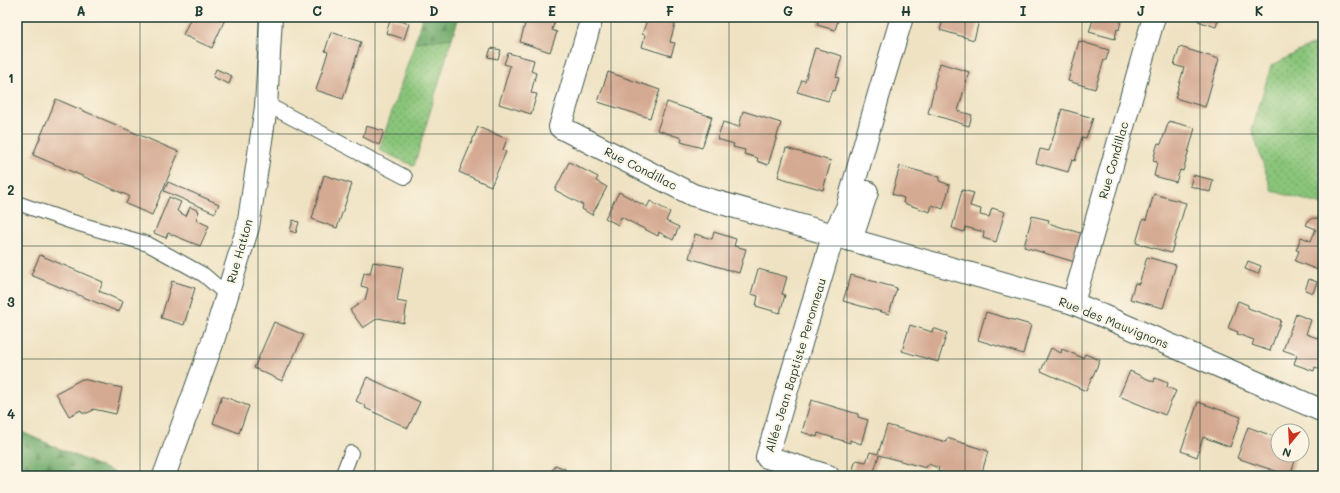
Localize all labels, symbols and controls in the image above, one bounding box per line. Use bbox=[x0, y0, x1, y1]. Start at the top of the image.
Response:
text: A bbox=[76, 2, 86, 19]
text: B bbox=[195, 2, 204, 19]
text: C bbox=[312, 2, 322, 19]
text: D bbox=[429, 2, 439, 19]
text: E bbox=[548, 2, 556, 19]
text: F bbox=[666, 2, 674, 19]
text: G bbox=[783, 2, 793, 19]
text: H bbox=[901, 2, 911, 19]
text: I bbox=[1020, 2, 1027, 19]
text: J bbox=[1137, 2, 1145, 19]
text: K bbox=[1255, 2, 1264, 19]
text: 1 bbox=[8, 69, 14, 86]
street label: Rue Condillac bbox=[1094, 119, 1132, 201]
street label: Rue Condillac bbox=[602, 143, 680, 193]
text: 2 bbox=[7, 181, 15, 198]
street label: Rue Hatton bbox=[222, 217, 256, 285]
street label: Allée Jean Baptiste Peronneau bbox=[761, 276, 829, 454]
text: 3 bbox=[7, 293, 15, 310]
street label: Rue des Mauvignons bbox=[1057, 293, 1171, 351]
text: 4 bbox=[7, 405, 15, 422]
north arrow bbox=[1270, 423, 1310, 463]
text: N bbox=[1280, 445, 1293, 461]

